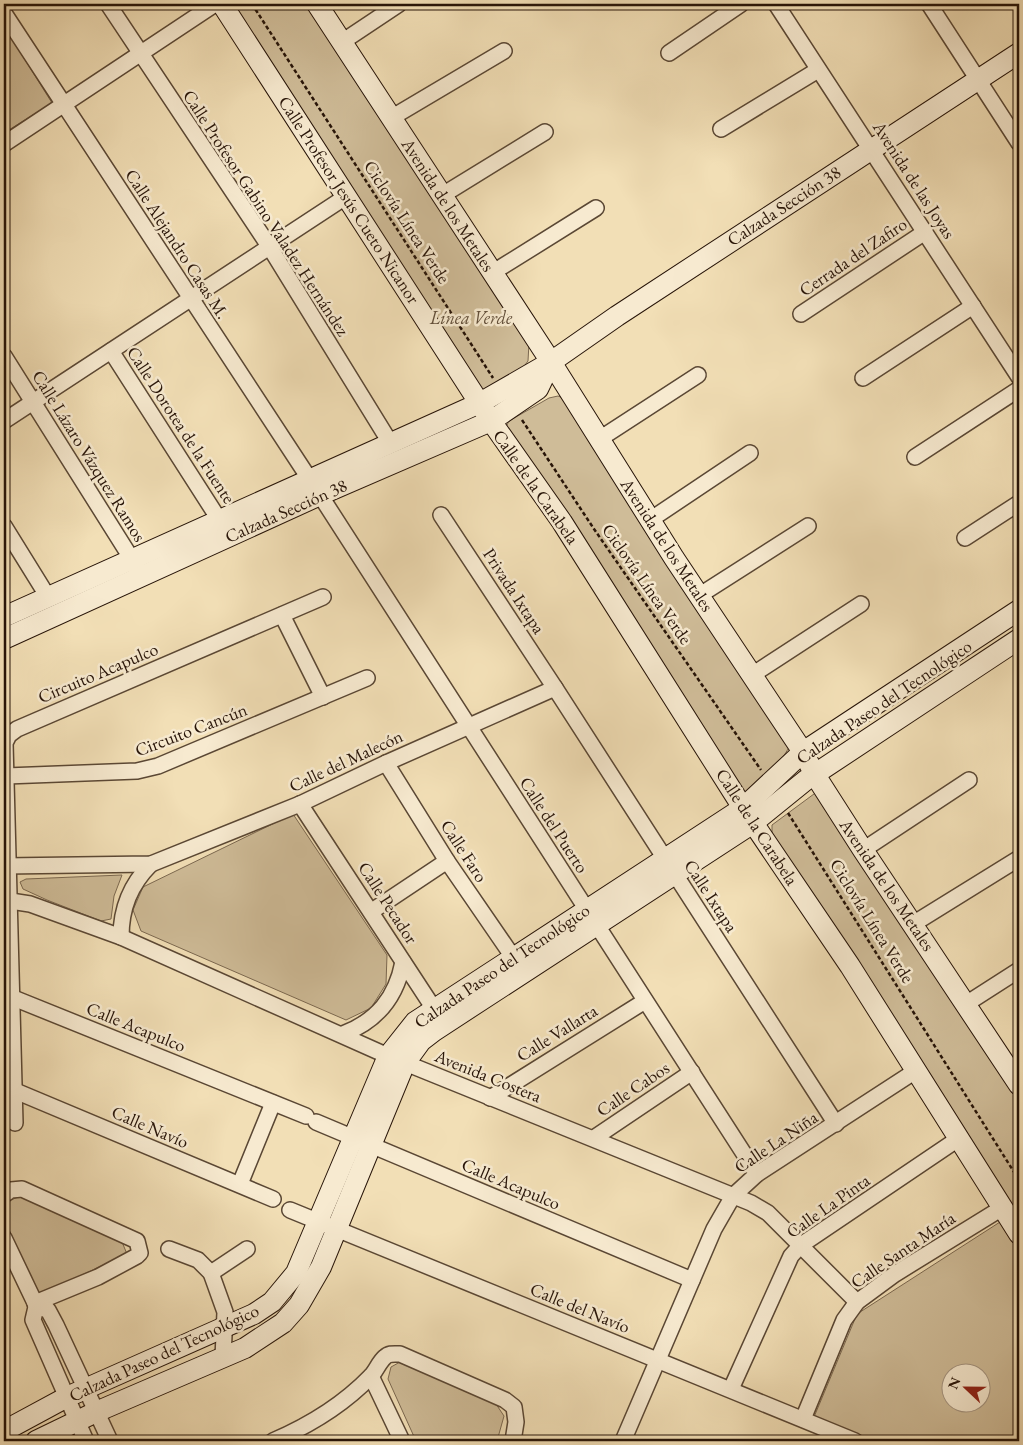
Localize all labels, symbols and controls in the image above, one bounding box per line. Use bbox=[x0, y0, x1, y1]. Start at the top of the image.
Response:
street label: Calle Profesor Gabino Valadez Hernández bbox=[178, 85, 355, 340]
street label: Calle Profesor Jesús Cueto Nicanor bbox=[274, 91, 425, 308]
street label: Avenida de las Joyas bbox=[867, 116, 961, 243]
street label: Avenida de los Metales bbox=[396, 133, 500, 276]
street label: Ciclovía Línea Verde bbox=[359, 156, 456, 288]
street label: Calzada Sección 38 bbox=[722, 160, 845, 251]
street label: Calle Alejandro Casas M. bbox=[120, 164, 234, 323]
street label: Cerrada del Zafiro bbox=[794, 212, 911, 301]
park label: Línea Verde bbox=[429, 306, 513, 329]
street label: Calle Dorotea de la Fuente bbox=[122, 342, 241, 508]
street label: Calle Lázaro Vázquez Ramos bbox=[27, 366, 152, 546]
street label: Calle de la Carabela bbox=[488, 425, 585, 549]
street label: Calzada Sección 38 bbox=[221, 473, 350, 548]
street label: Avenida de los Metales bbox=[615, 473, 719, 616]
street label: Ciclovía Línea Verde bbox=[597, 519, 698, 649]
street label: Privada Ixtapa bbox=[478, 543, 551, 639]
street label: Calzada Paseo del Tecnológico bbox=[791, 634, 976, 769]
street label: Circuito Acapulco bbox=[34, 637, 161, 708]
street label: Circuito Cancún bbox=[131, 697, 251, 761]
street label: Calle del Malecón bbox=[285, 724, 407, 797]
street label: Calle de la Carabela bbox=[711, 764, 804, 890]
street label: Calle del Puerto bbox=[515, 772, 594, 877]
street label: Avenida de los Metales bbox=[834, 813, 940, 955]
street label: Calle Faro bbox=[436, 815, 493, 886]
street label: Ciclovía Línea Verde bbox=[825, 854, 920, 987]
street label: Calle Ixtapa bbox=[679, 855, 744, 937]
street label: Calle Pecador bbox=[353, 857, 423, 948]
street label: Calzada Paseo del Tecnológico bbox=[409, 898, 594, 1033]
street label: Calle Acapulco bbox=[83, 996, 189, 1057]
street label: Calle Vallarta bbox=[512, 998, 602, 1067]
street label: Avenida Costera bbox=[431, 1043, 546, 1108]
street label: Calle Cabos bbox=[592, 1056, 674, 1121]
street label: Calle Navío bbox=[108, 1100, 192, 1153]
street label: Calle La Niña bbox=[730, 1105, 823, 1178]
street label: Calle Acapulco bbox=[458, 1152, 564, 1215]
street label: Calle La Pinta bbox=[781, 1168, 875, 1243]
street label: Calle Santa María bbox=[846, 1206, 960, 1293]
street label: Calle del Navío bbox=[527, 1277, 634, 1338]
street label: Calzada Paseo del Tecnológico bbox=[65, 1298, 263, 1407]
north arrow bbox=[940, 1362, 990, 1412]
text: N bbox=[943, 1374, 965, 1392]

